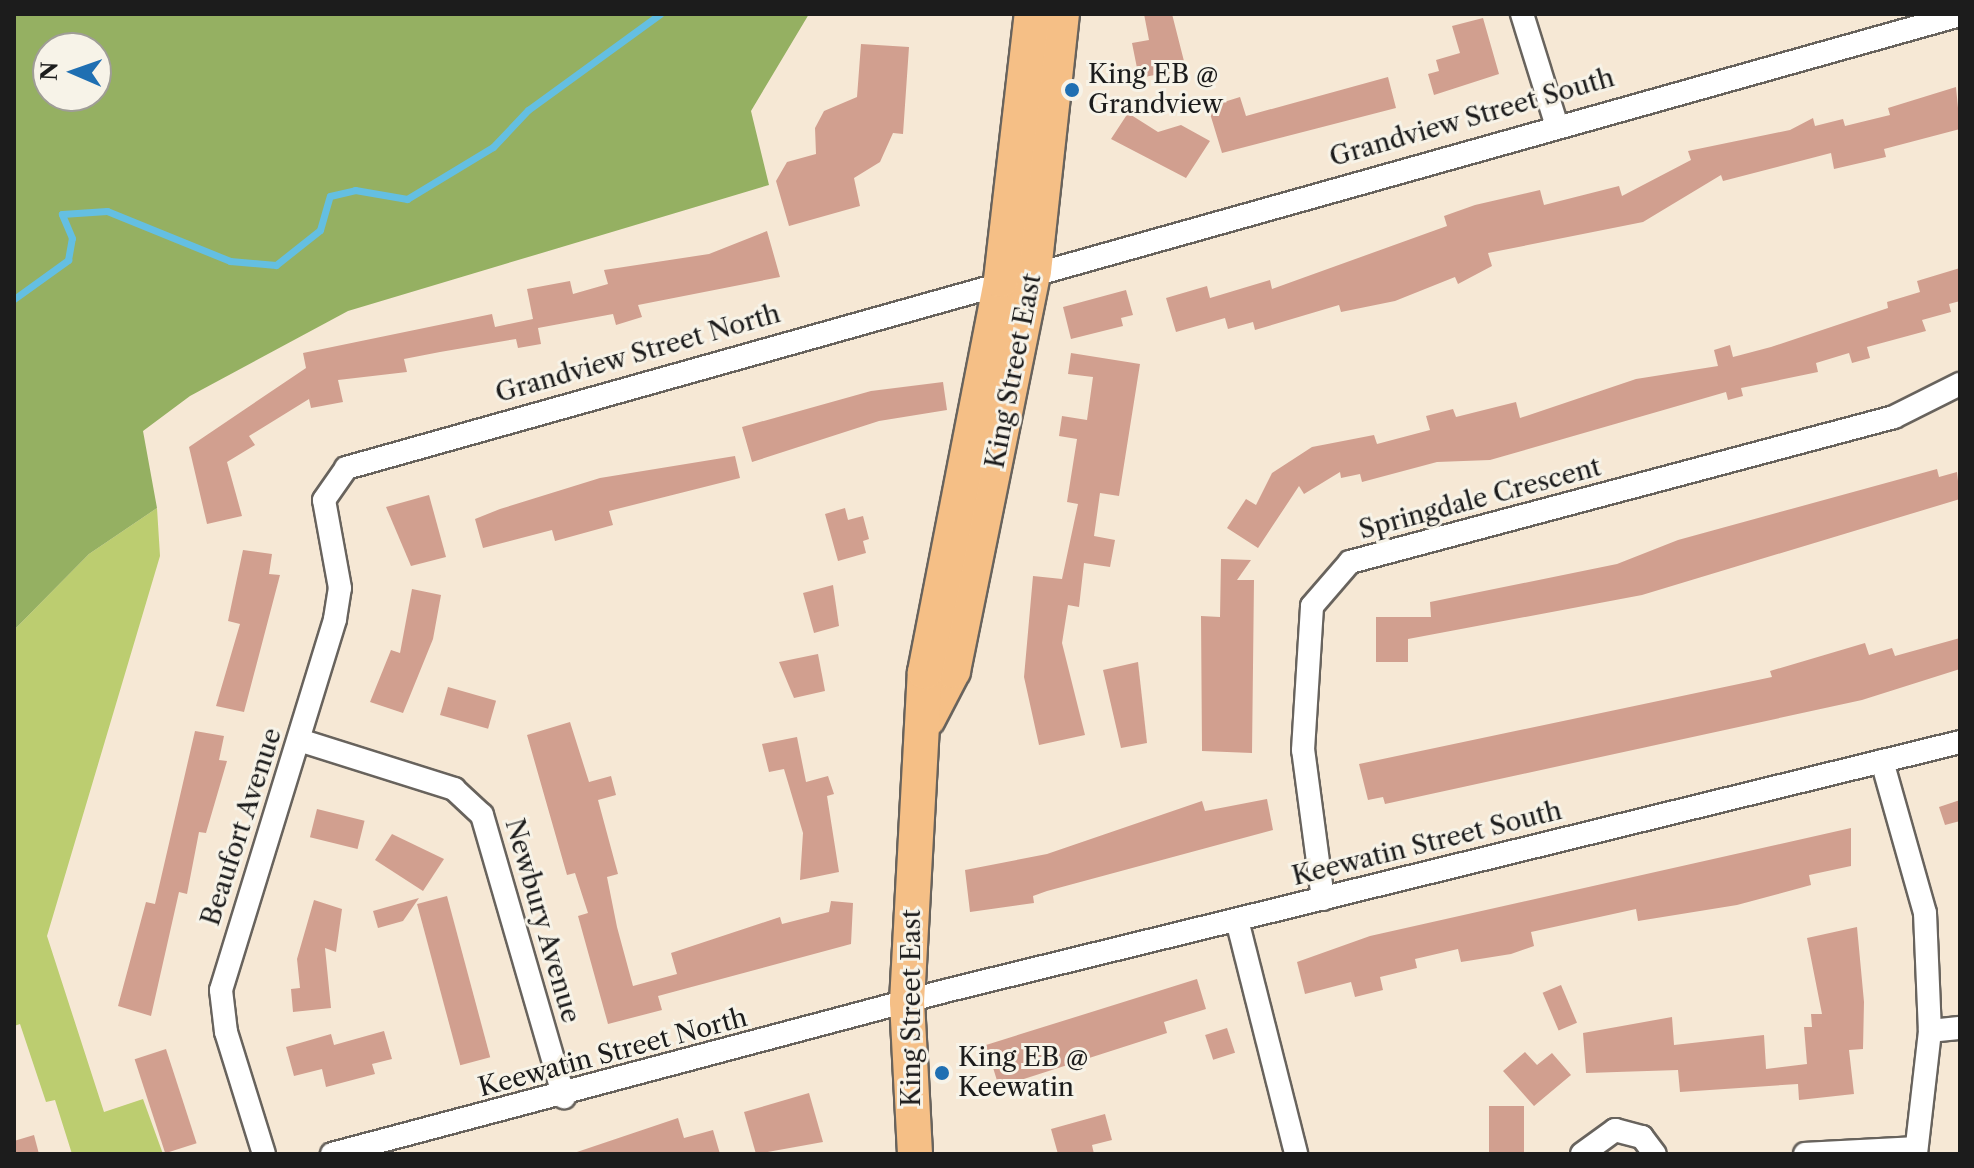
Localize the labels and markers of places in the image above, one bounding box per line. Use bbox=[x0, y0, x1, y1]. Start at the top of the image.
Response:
place label: King EB @ Grandview bbox=[1088, 59, 1223, 120]
marker: King EB @ Grandview bbox=[1063, 81, 1081, 99]
place label: King EB @ Keewatin bbox=[958, 1042, 1089, 1104]
marker: King EB @ Keewatin bbox=[933, 1064, 951, 1082]

